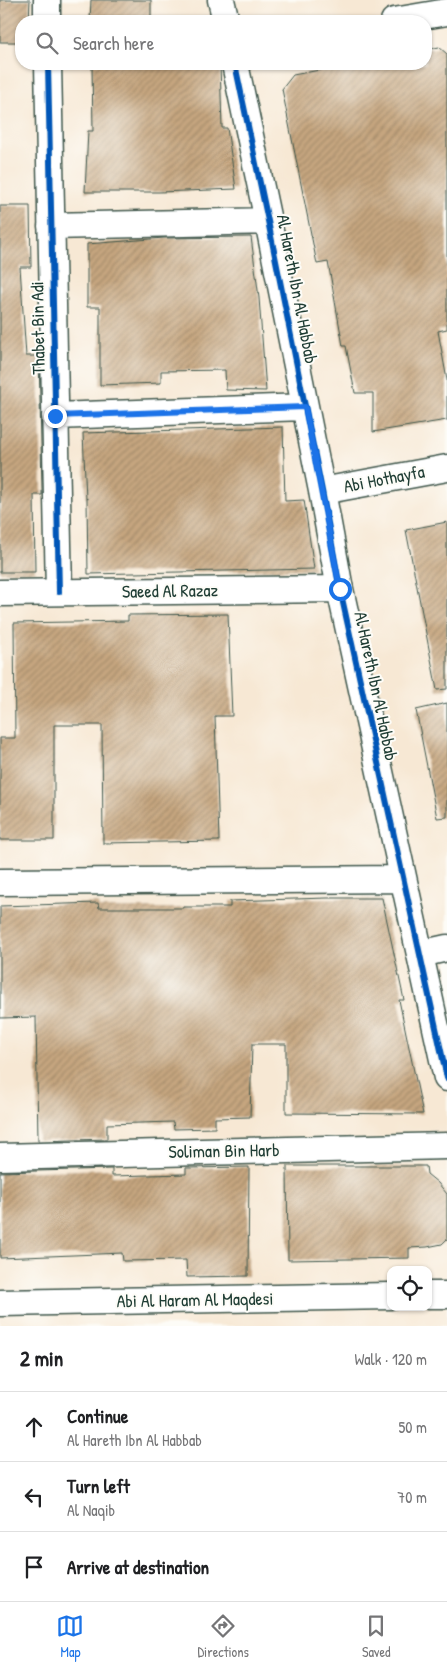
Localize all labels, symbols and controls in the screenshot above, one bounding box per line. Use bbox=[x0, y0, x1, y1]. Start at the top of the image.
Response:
search box bbox=[15, 15, 432, 70]
icon: search bbox=[33, 29, 61, 57]
text: Search here bbox=[73, 30, 154, 56]
street label: Al Hareth Ibn Al Habbab bbox=[271, 212, 324, 366]
street label: Thabet Bin Adi bbox=[24, 281, 51, 375]
route end bbox=[44, 405, 67, 428]
street label: Abi Hothayfa bbox=[341, 458, 427, 499]
street label: Saeed Al Razaz bbox=[122, 577, 219, 604]
route start bbox=[329, 578, 352, 601]
street label: Al Hareth Ibn Al Habbab bbox=[349, 609, 404, 763]
street label: Soliman Bin Harb bbox=[168, 1137, 280, 1164]
map controls bbox=[387, 1266, 432, 1311]
button: locate bbox=[387, 1266, 432, 1311]
street label: Abi Al Haram Al Maqdesi bbox=[116, 1286, 274, 1313]
text: 2 min bbox=[20, 1344, 63, 1373]
text: Walk · 120 m bbox=[354, 1348, 427, 1370]
text: Continue bbox=[67, 1403, 128, 1429]
icon: ahead bbox=[20, 1413, 48, 1441]
text: 50 m bbox=[399, 1416, 427, 1438]
text: Al Hareth Ibn Al Habbab bbox=[67, 1429, 202, 1451]
text: Turn left bbox=[67, 1473, 130, 1499]
icon: left bbox=[20, 1483, 48, 1511]
text: 70 m bbox=[397, 1486, 427, 1508]
text: Al Naqib bbox=[67, 1499, 115, 1521]
icon: arrive bbox=[20, 1553, 48, 1581]
text: Arrive at destination bbox=[67, 1554, 209, 1580]
tab: Map bbox=[56, 1612, 84, 1661]
tab: Directions bbox=[197, 1612, 249, 1661]
tab: Saved bbox=[362, 1612, 391, 1661]

